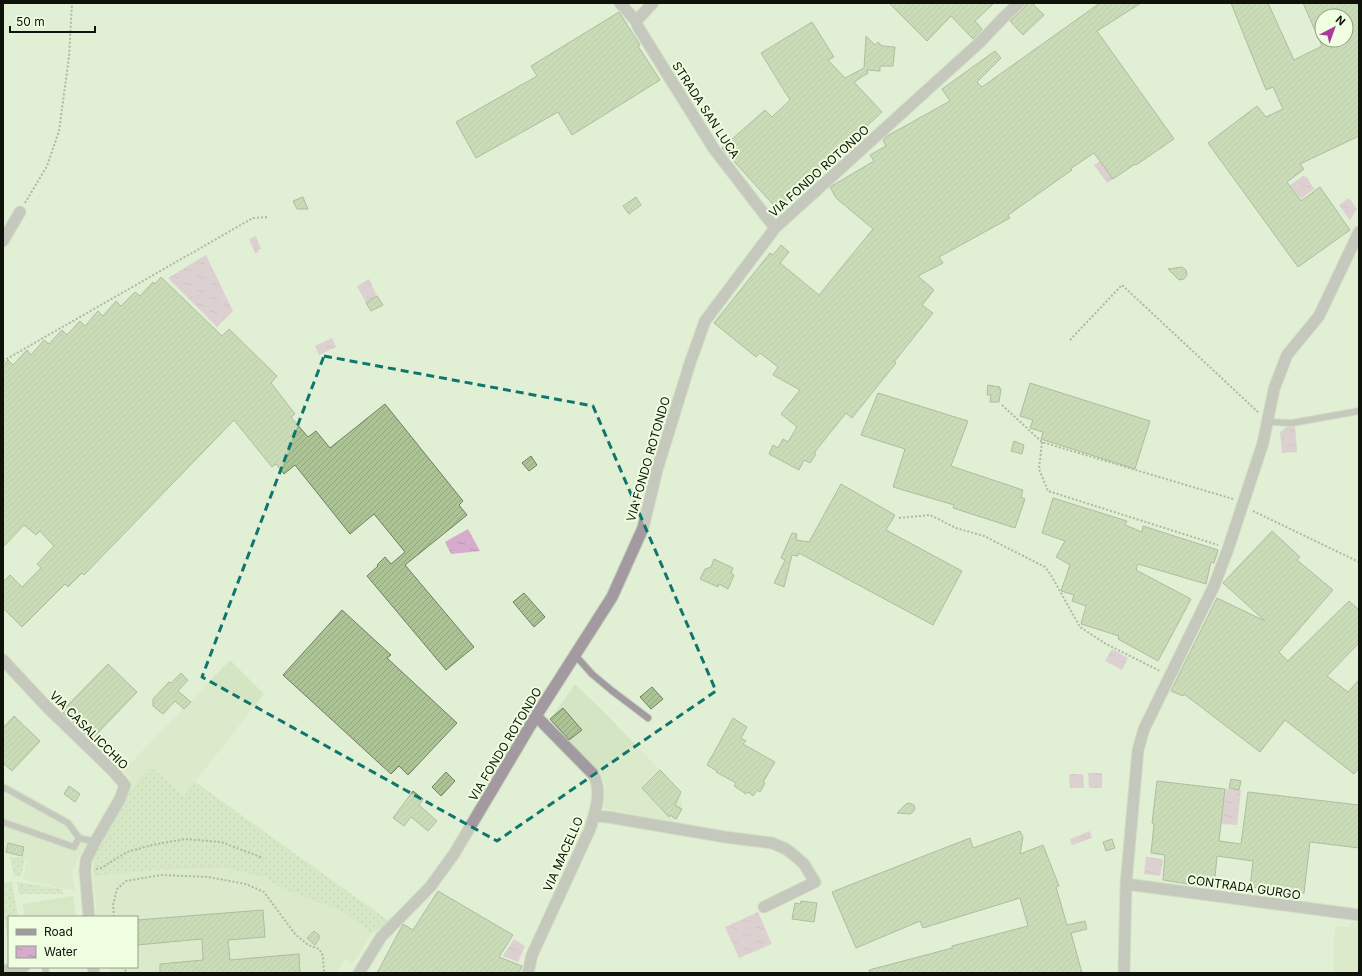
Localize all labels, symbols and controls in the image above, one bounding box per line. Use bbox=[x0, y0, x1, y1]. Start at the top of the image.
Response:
scale bar bbox=[10, 8, 95, 34]
north arrow bbox=[1314, 8, 1354, 48]
text: N bbox=[1333, 12, 1348, 28]
text: 50 m bbox=[16, 14, 45, 29]
street label: STRADA SAN LUCA bbox=[669, 59, 743, 161]
street label: VIA FONDO ROTONDO bbox=[766, 122, 872, 220]
street label: VIA FONDO ROTONDO bbox=[623, 395, 673, 523]
street label: VIA FONDO ROTONDO bbox=[465, 685, 545, 803]
street label: VIA CASALICCHIO bbox=[47, 688, 131, 772]
street label: VIA MACELLO bbox=[540, 814, 586, 894]
street label: CONTRADA GURGO bbox=[1186, 872, 1302, 902]
legend bbox=[8, 916, 138, 968]
text: Road bbox=[44, 924, 73, 939]
text: Water bbox=[44, 944, 78, 959]

